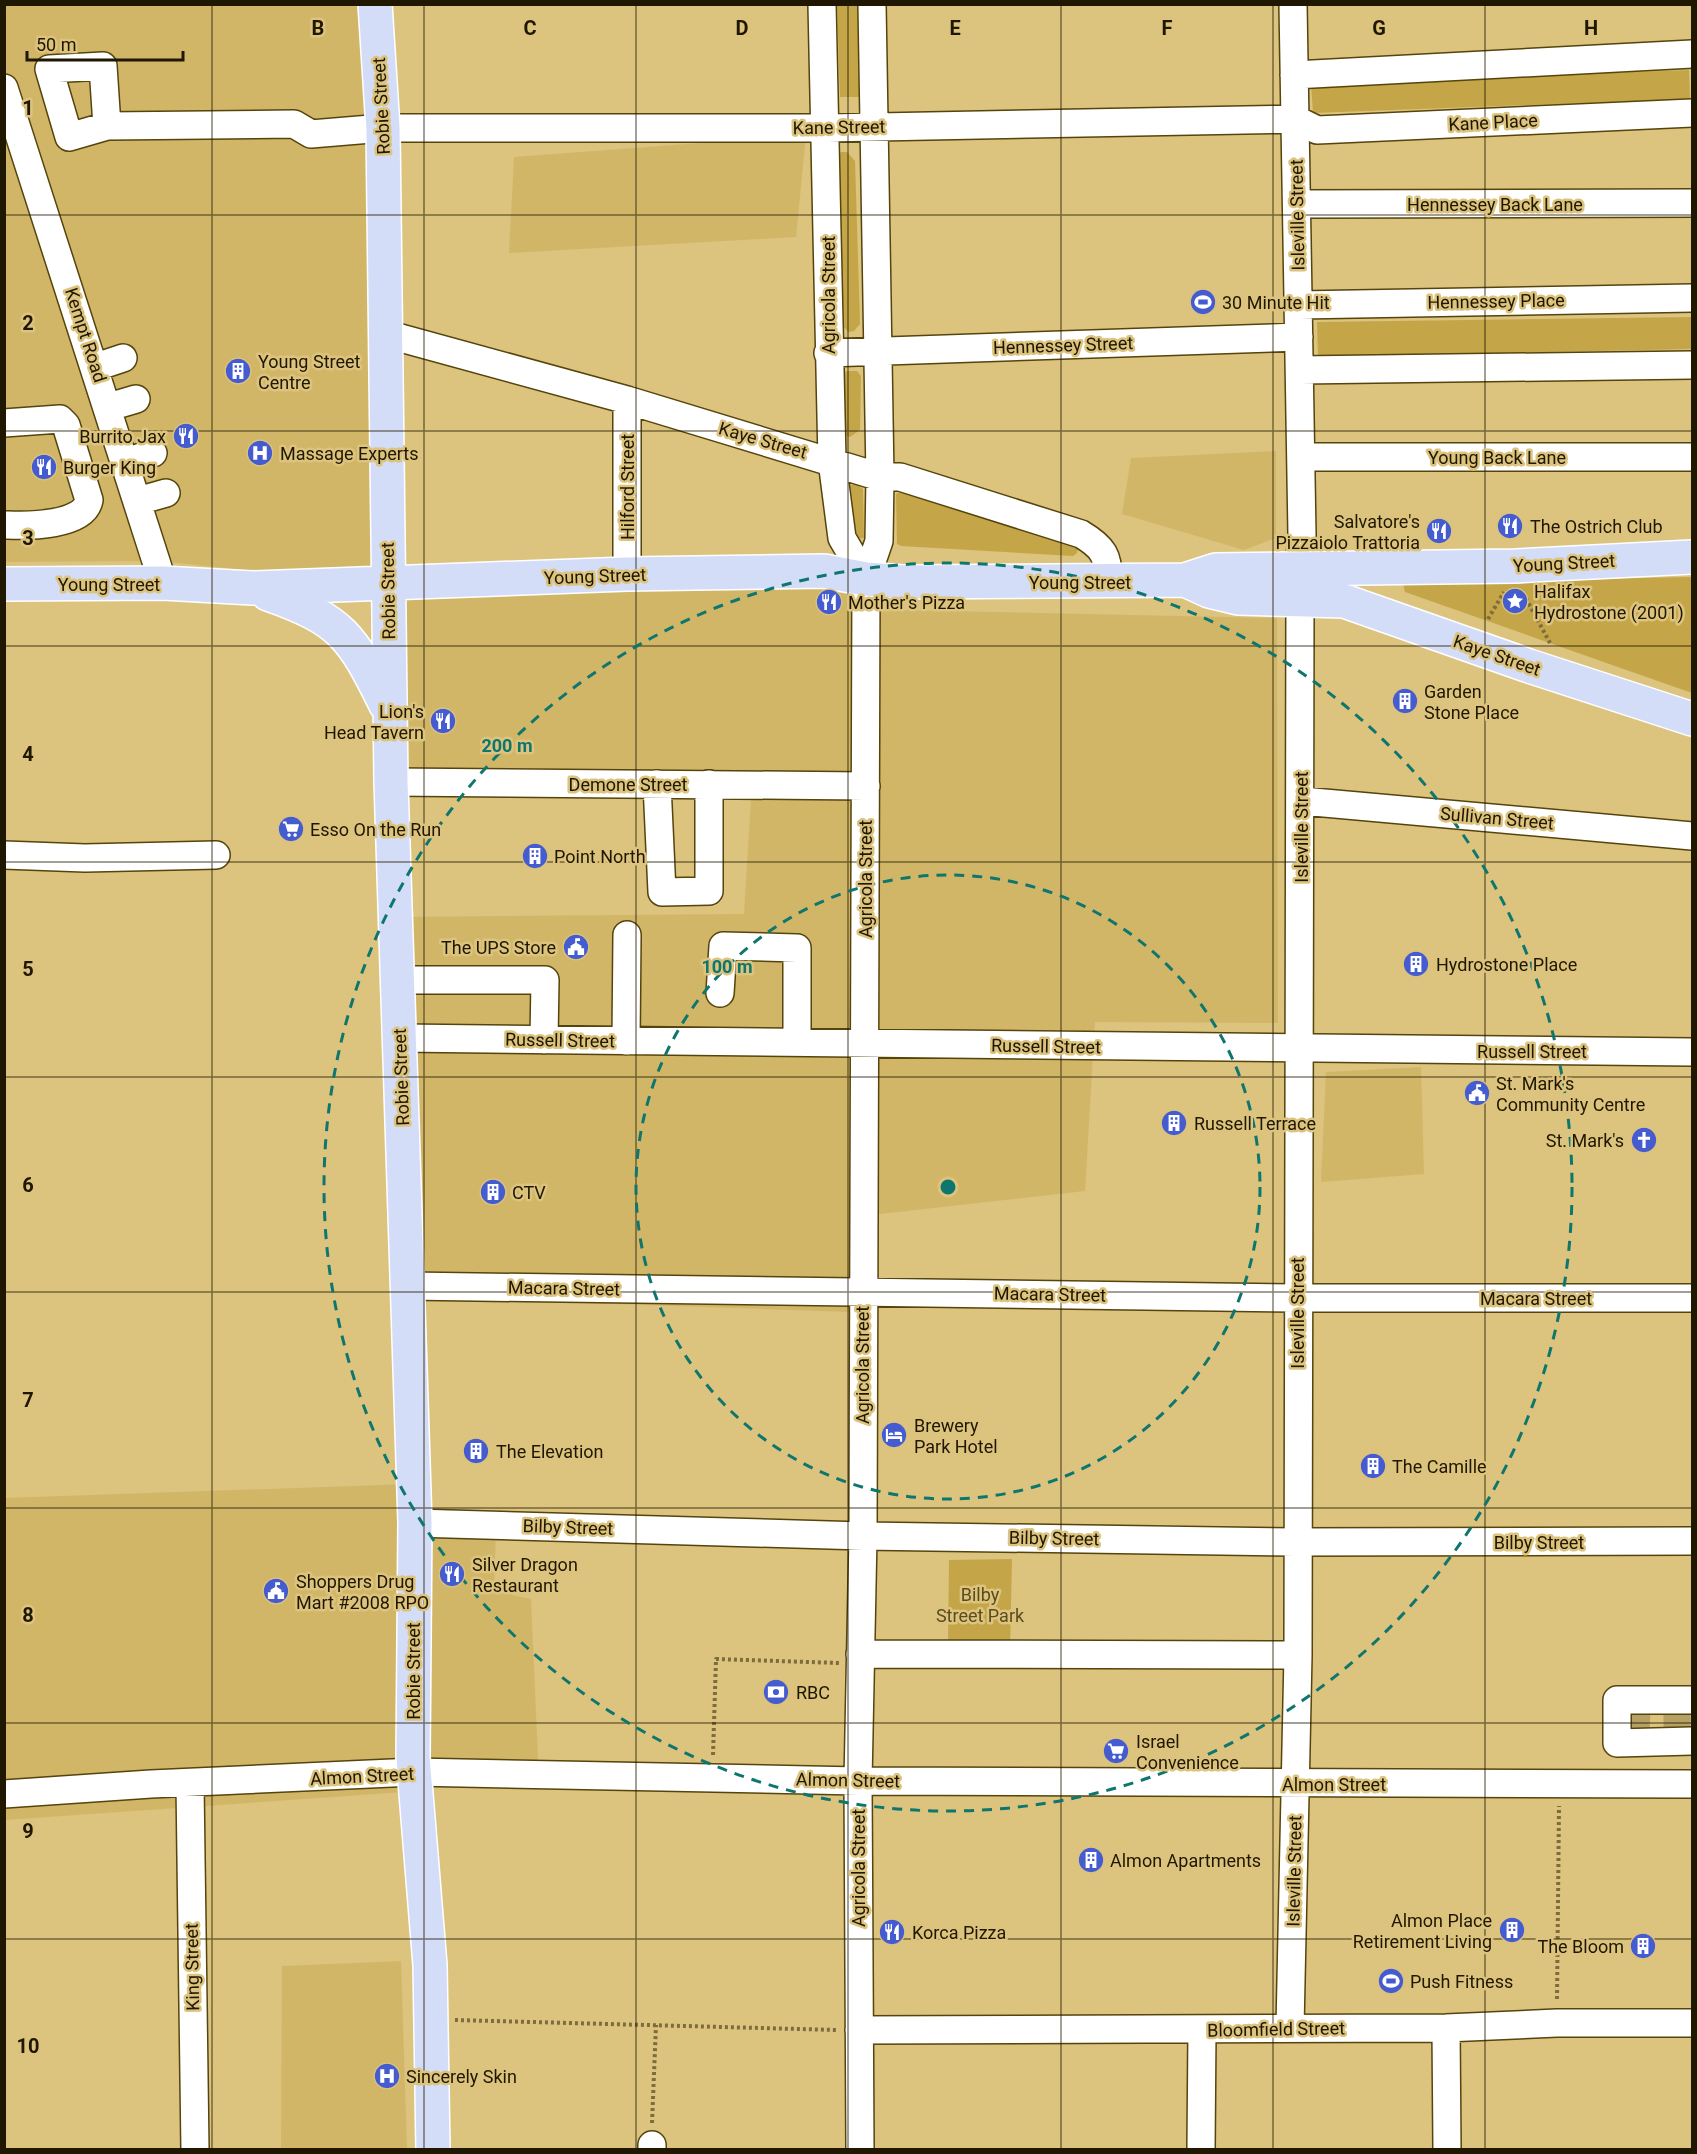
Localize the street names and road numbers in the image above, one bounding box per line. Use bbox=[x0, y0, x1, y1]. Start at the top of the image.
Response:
street label: Robie Street bbox=[368, 57, 394, 155]
street label: Kane Place bbox=[1448, 109, 1538, 135]
street label: Kane Street bbox=[793, 116, 886, 138]
street label: Isleville Street bbox=[1286, 159, 1308, 271]
street label: Hennessey Back Lane bbox=[1407, 194, 1583, 215]
street label: Agricola Street bbox=[818, 236, 839, 354]
street label: Kempt Road bbox=[61, 285, 111, 385]
street label: Hennessey Place bbox=[1427, 289, 1565, 313]
street label: Hennessey Street bbox=[993, 332, 1134, 358]
street label: Kaye Street bbox=[716, 417, 810, 463]
street label: Hilford Street bbox=[617, 434, 638, 540]
street label: Young Back Lane bbox=[1428, 447, 1566, 468]
street label: Robie Street bbox=[377, 542, 399, 640]
street label: Young Street bbox=[1512, 550, 1616, 576]
street label: Young Street bbox=[543, 564, 647, 588]
street label: Young Street bbox=[1029, 572, 1131, 593]
street label: Young Street bbox=[58, 574, 160, 595]
street label: Kaye Street bbox=[1451, 630, 1543, 680]
street label: Isleville Street bbox=[1291, 771, 1312, 883]
street label: Demone Street bbox=[569, 774, 688, 795]
street label: Sullivan Street bbox=[1439, 803, 1555, 833]
street label: Agricola Street bbox=[855, 820, 876, 938]
street label: Robie Street bbox=[389, 1028, 413, 1126]
street label: Russell Street bbox=[505, 1029, 615, 1051]
street label: Russell Street bbox=[991, 1035, 1101, 1057]
street label: Russell Street bbox=[1477, 1041, 1587, 1062]
street label: Isleville Street bbox=[1287, 1257, 1308, 1369]
street label: Macara Street bbox=[508, 1277, 620, 1299]
street label: Macara Street bbox=[994, 1283, 1106, 1305]
street label: Macara Street bbox=[1480, 1288, 1592, 1309]
street label: Agricola Street bbox=[852, 1306, 873, 1424]
street label: Bilby Street bbox=[522, 1515, 614, 1539]
street label: Bilby Street bbox=[1009, 1527, 1100, 1549]
street label: Bilby Street bbox=[1494, 1532, 1584, 1553]
street label: Robie Street bbox=[403, 1622, 424, 1720]
street label: Almon Street bbox=[309, 1763, 415, 1789]
street label: Almon Street bbox=[796, 1769, 900, 1791]
street label: Almon Street bbox=[1282, 1774, 1386, 1795]
street label: Agricola Street bbox=[848, 1809, 869, 1927]
street label: Isleville Street bbox=[1283, 1815, 1305, 1927]
street label: King Street bbox=[181, 1923, 203, 2011]
street label: Bloomfield Street bbox=[1207, 2017, 1345, 2041]

